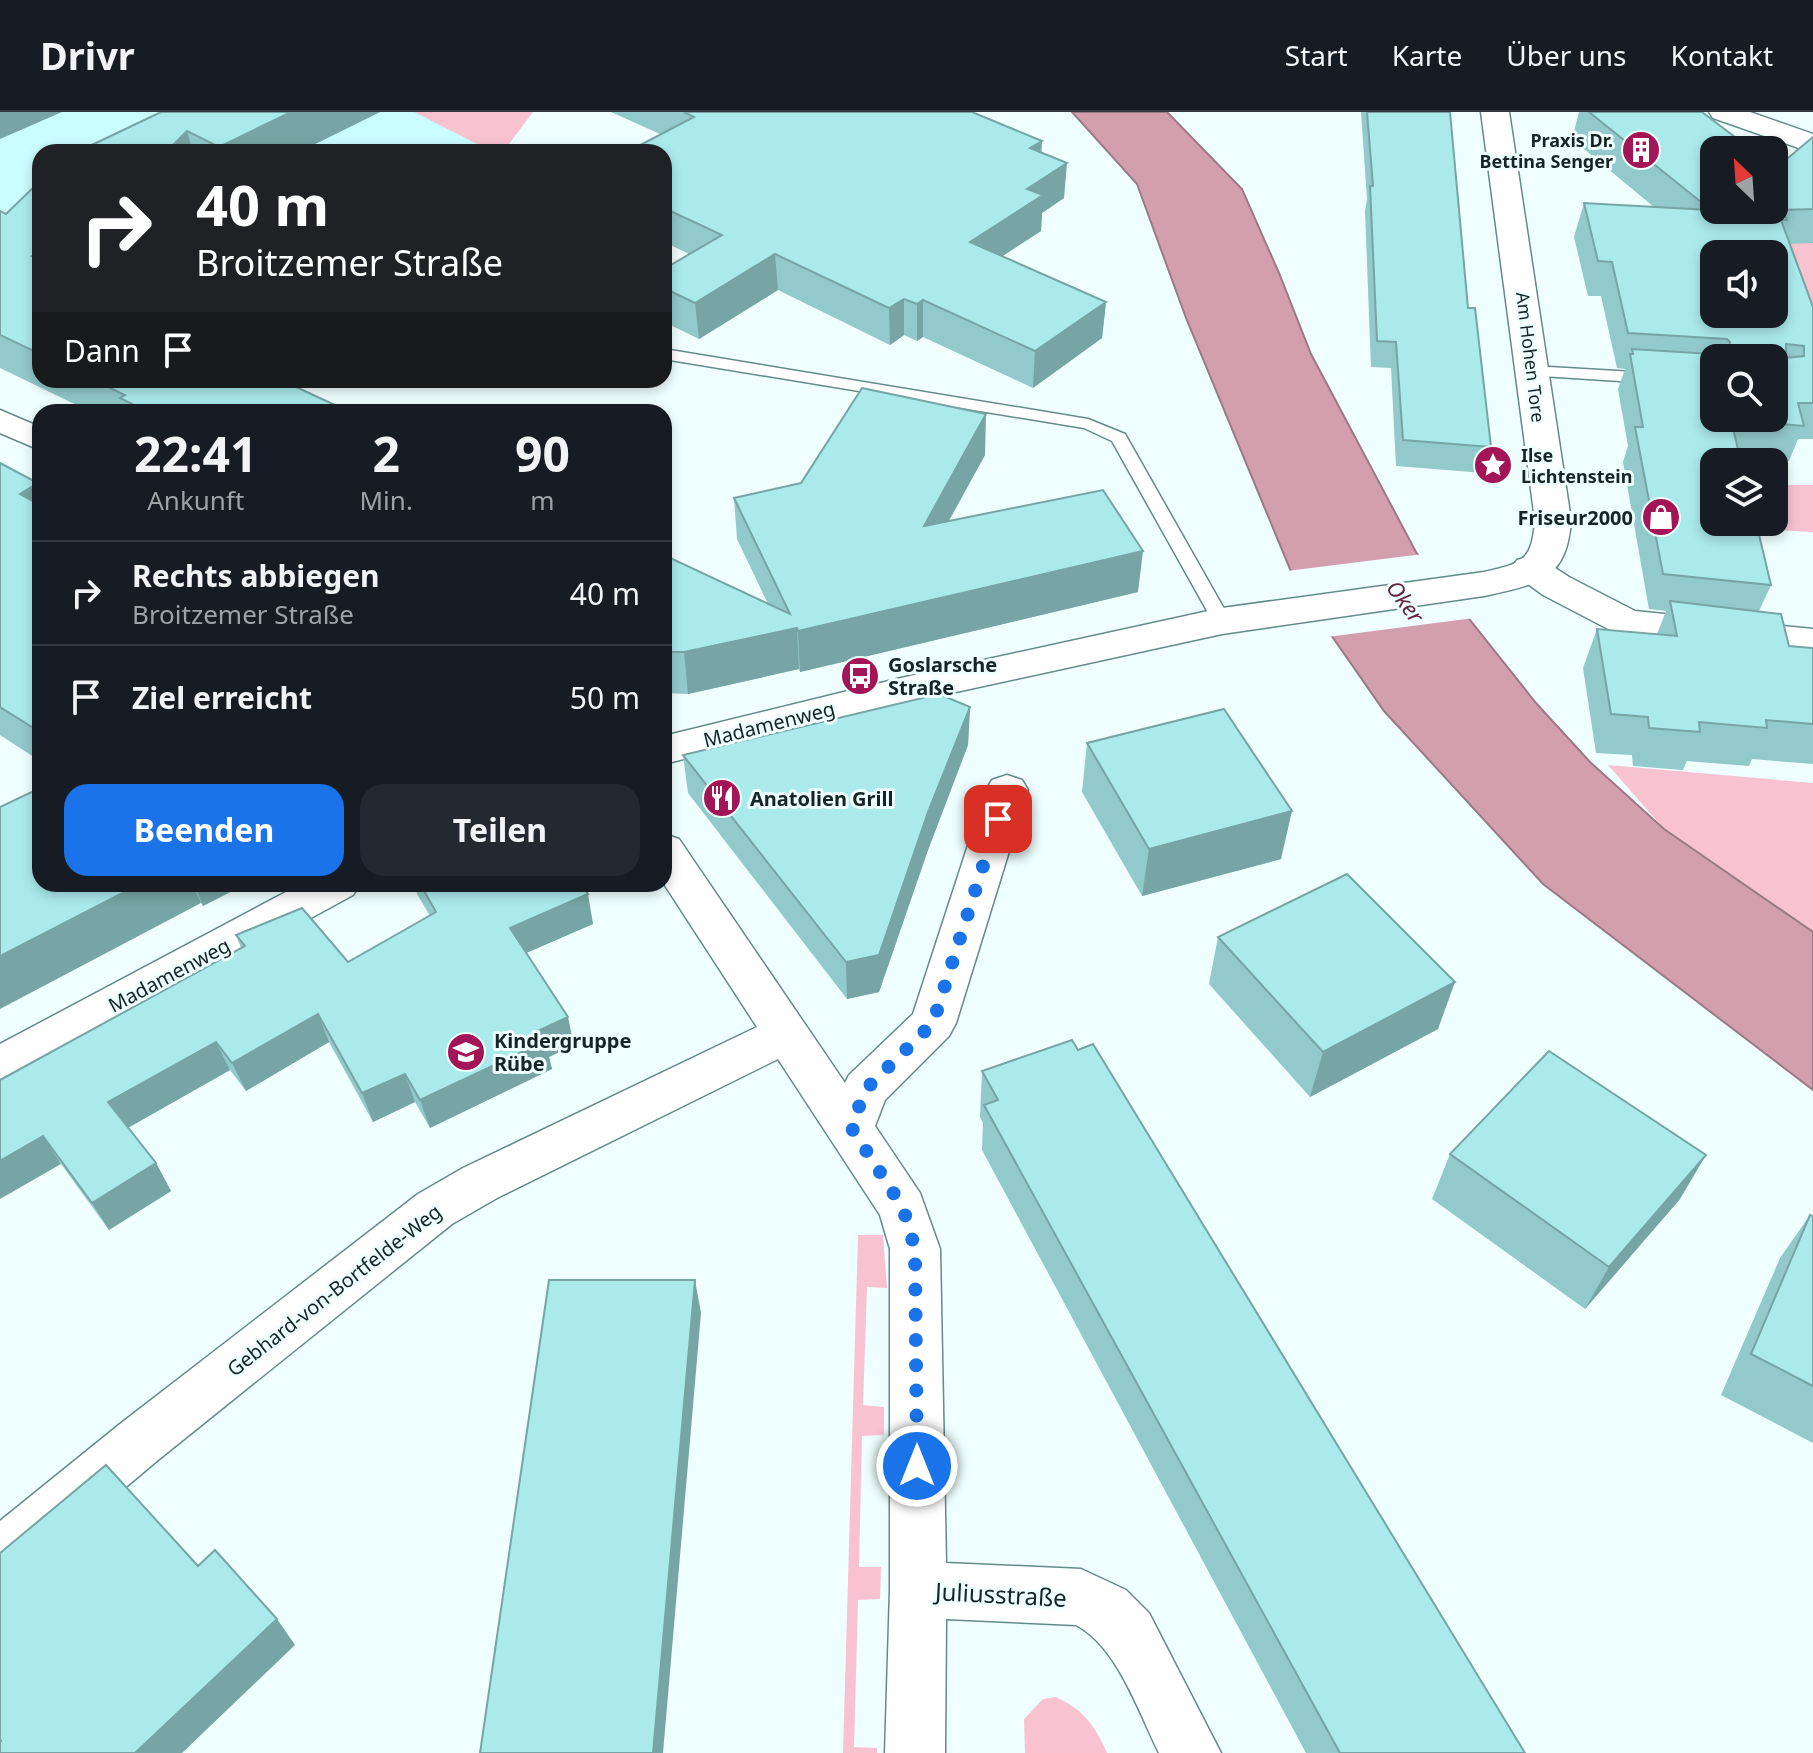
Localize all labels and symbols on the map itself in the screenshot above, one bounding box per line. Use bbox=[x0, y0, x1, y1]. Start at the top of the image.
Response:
place label: Praxis Dr. Bettina Senger bbox=[1480, 128, 1613, 173]
building icon: Praxis Dr. Bettina Senger bbox=[1620, 129, 1662, 171]
north arrow bbox=[1700, 136, 1788, 224]
street label: Am Hohen Tore bbox=[1511, 290, 1551, 424]
place label: Ilse Lichtenstein bbox=[1521, 443, 1632, 488]
place icon: Ilse Lichtenstein bbox=[1472, 444, 1514, 486]
shop icon: Friseur2000 bbox=[1640, 496, 1682, 538]
place label: Friseur2000 bbox=[1517, 504, 1633, 531]
water label: Oker bbox=[1380, 574, 1432, 629]
place label: Goslarsche Straße bbox=[888, 651, 997, 701]
bus stop icon: Goslarsche Straße bbox=[839, 655, 881, 697]
street label: Madamenweg bbox=[700, 695, 838, 753]
restaurant icon: Anatolien Grill bbox=[701, 777, 743, 819]
place label: Anatolien Grill bbox=[750, 785, 893, 812]
pin bbox=[964, 785, 1032, 853]
street label: Madamenweg bbox=[103, 932, 235, 1018]
place label: Kindergruppe Rübe bbox=[494, 1027, 631, 1077]
school or university icon: Kindergruppe Rübe bbox=[445, 1031, 487, 1073]
street label: Gebhard-von-Bortfelde-Weg bbox=[221, 1198, 447, 1382]
position arrow bbox=[875, 1424, 959, 1508]
street label: Juliusstraße bbox=[932, 1574, 1068, 1614]

